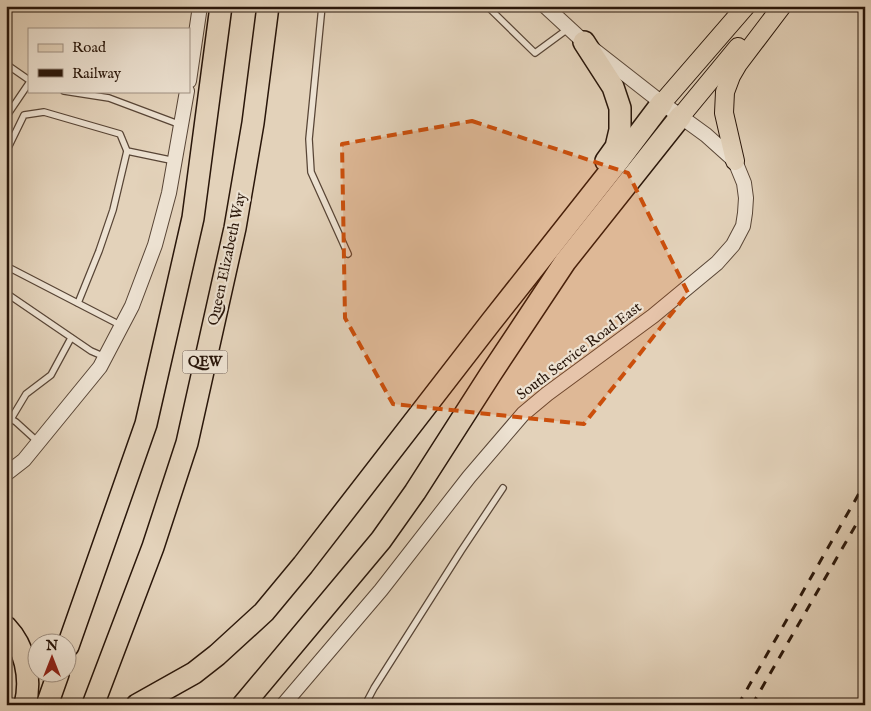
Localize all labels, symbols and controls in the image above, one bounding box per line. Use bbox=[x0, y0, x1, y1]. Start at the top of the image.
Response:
legend bbox=[28, 28, 190, 92]
text: Road bbox=[72, 38, 107, 57]
text: Railway bbox=[72, 64, 122, 83]
street label: Queen Elizabeth Way bbox=[204, 190, 250, 327]
street label: South Service Road East bbox=[513, 298, 645, 404]
road number: QEW bbox=[182, 351, 228, 374]
north arrow bbox=[28, 634, 78, 684]
text: N bbox=[45, 637, 58, 655]

